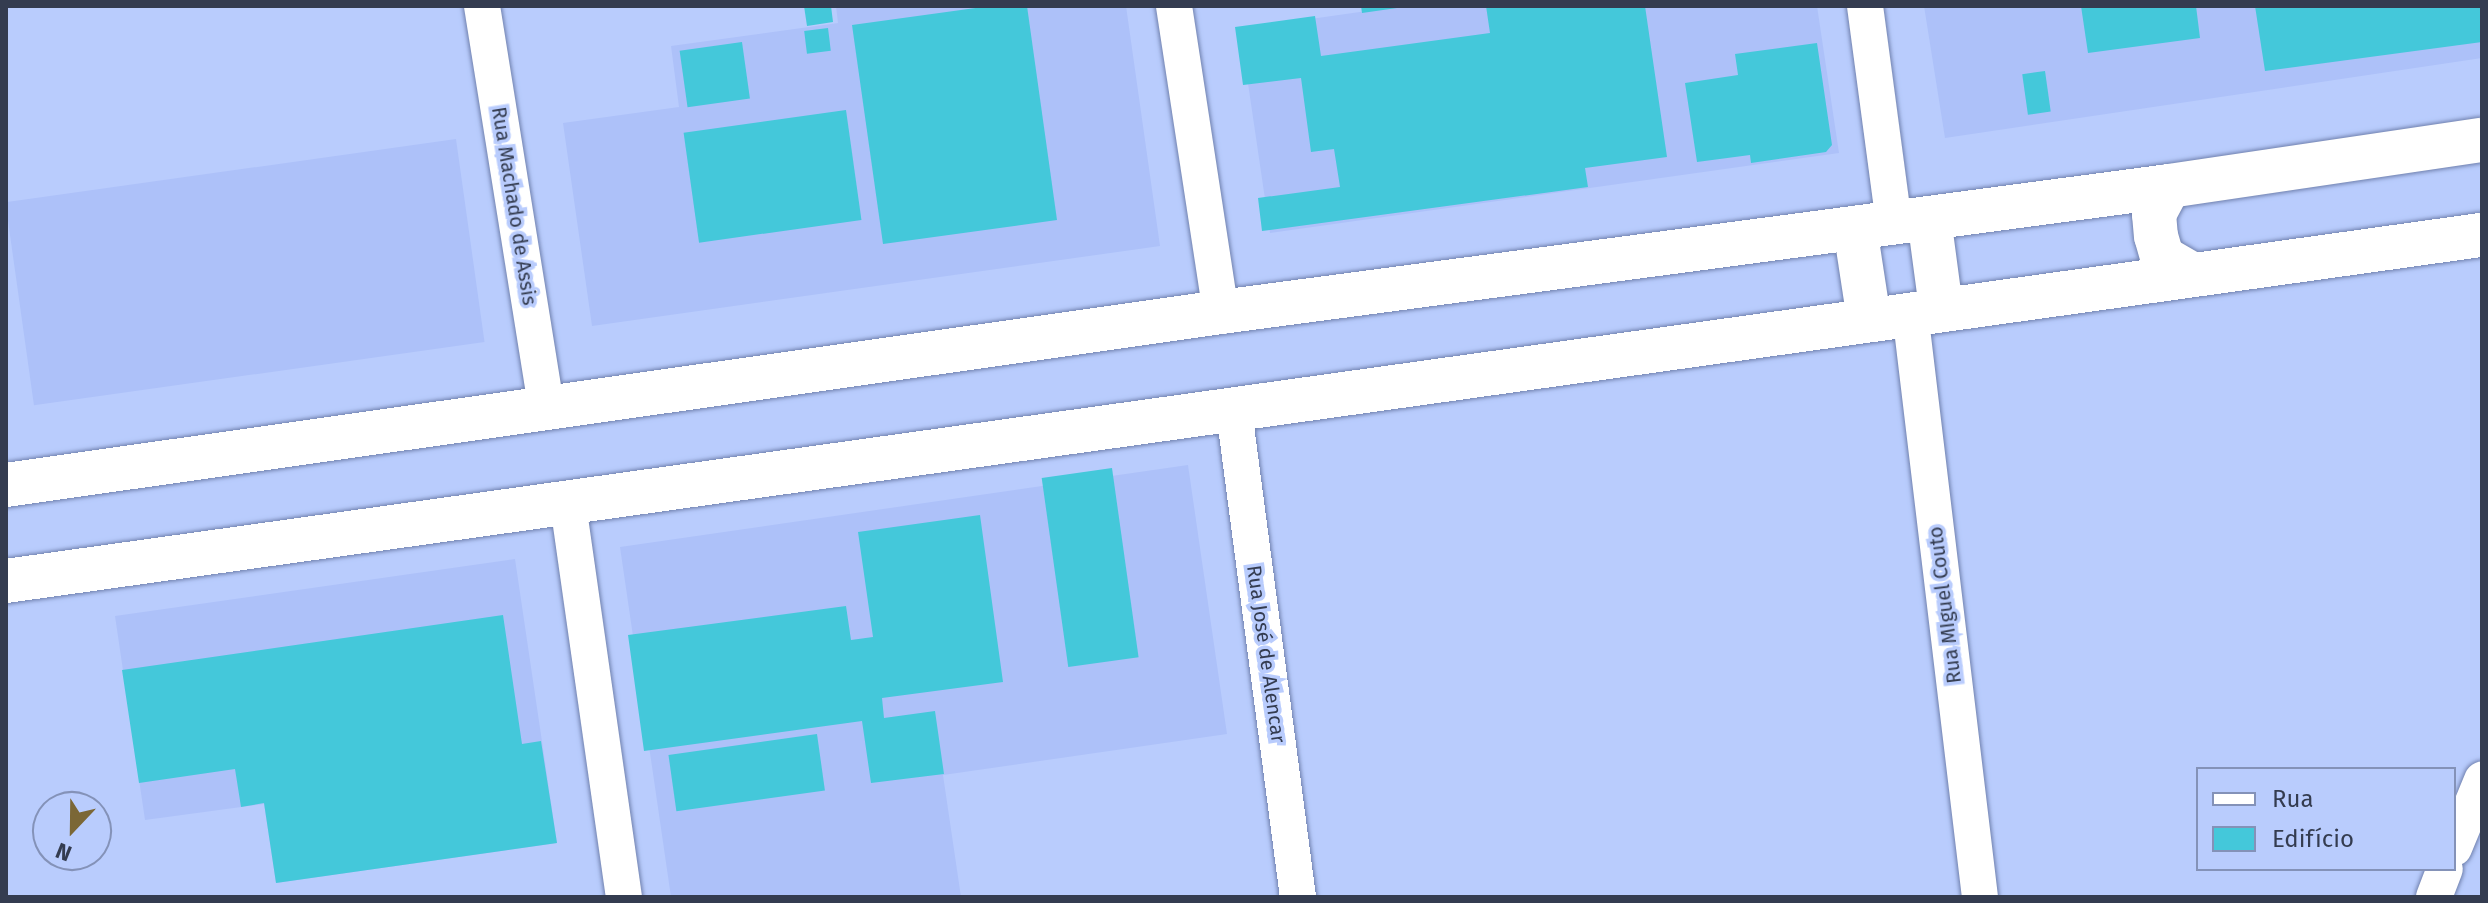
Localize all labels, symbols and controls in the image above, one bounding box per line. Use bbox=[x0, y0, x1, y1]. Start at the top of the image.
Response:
street label: Rua Machado de Assis bbox=[486, 105, 542, 307]
street label: Rua MIguel Couto bbox=[1923, 525, 1967, 685]
street label: Rua José de Alencar bbox=[1242, 564, 1290, 744]
legend bbox=[2196, 767, 2456, 871]
text: Rua bbox=[2272, 785, 2314, 813]
north arrow bbox=[32, 791, 112, 871]
text: Edifício bbox=[2272, 825, 2354, 853]
text: N bbox=[52, 837, 75, 867]

